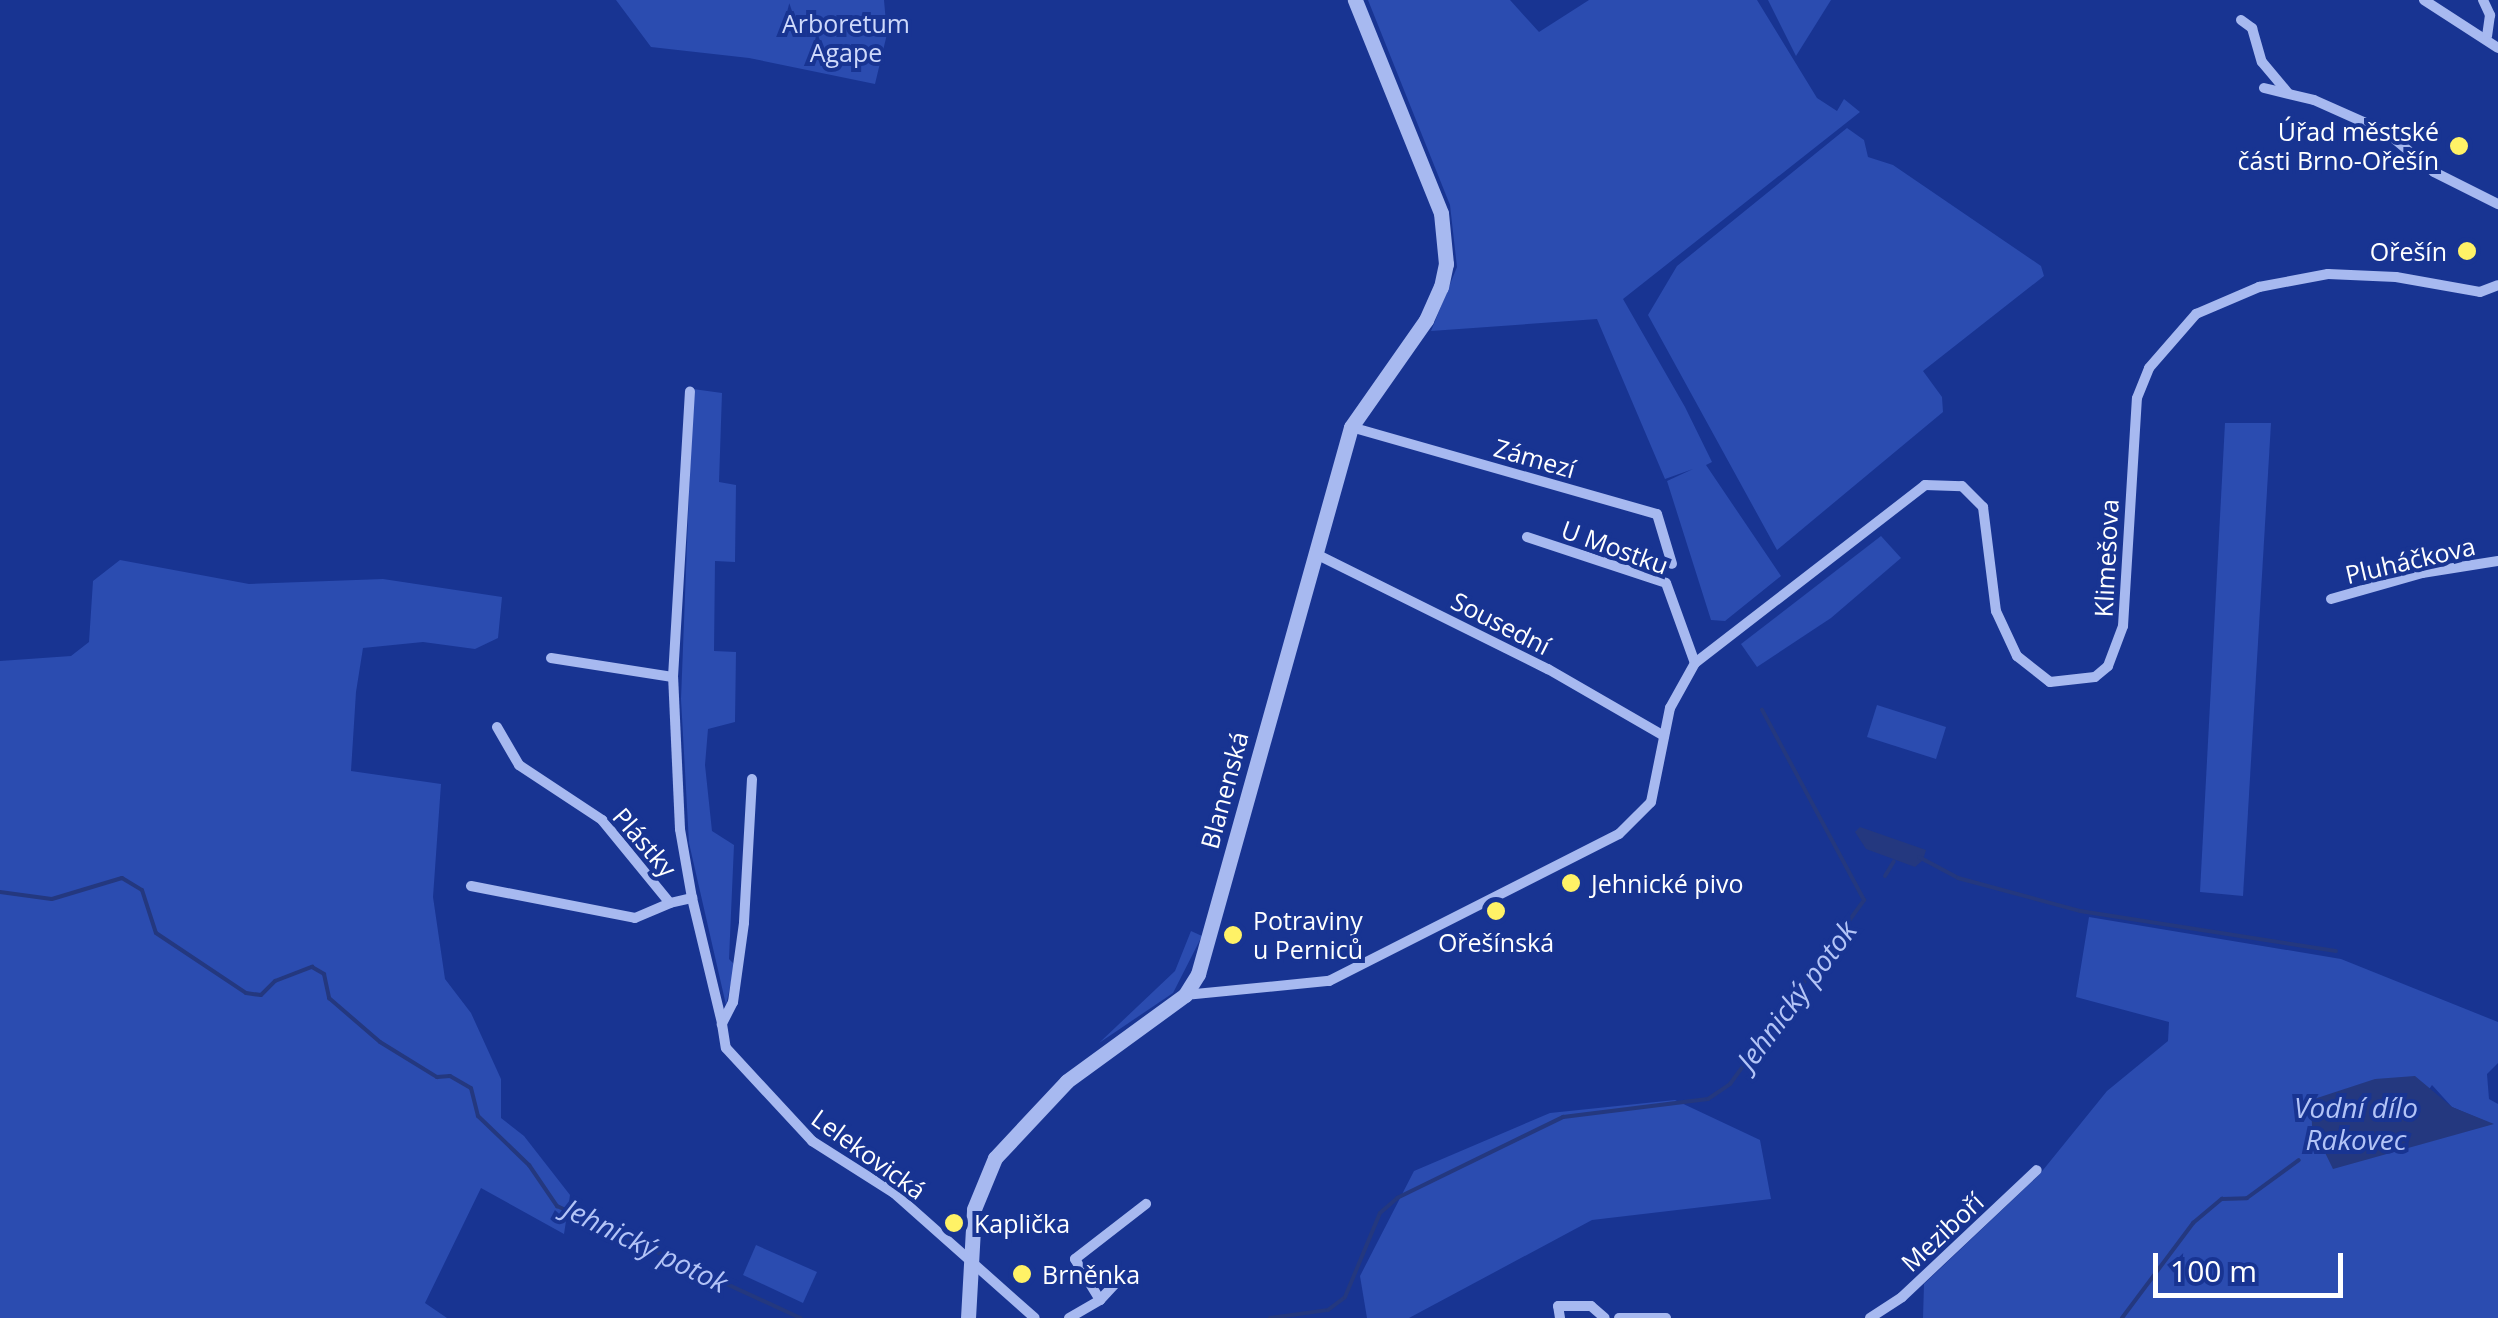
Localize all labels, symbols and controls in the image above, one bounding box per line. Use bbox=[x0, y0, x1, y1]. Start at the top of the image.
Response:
park label: Arboretum Agape bbox=[782, 9, 910, 68]
place label: Úřad městské části Brno-Ořešín bbox=[2237, 117, 2439, 176]
marker: Úřad městské části Brno-Ořešín bbox=[2448, 135, 2470, 157]
place label: Ořešín bbox=[2370, 236, 2447, 266]
marker: Ořešín bbox=[2456, 240, 2478, 262]
street label: Zámezí bbox=[1491, 432, 1579, 484]
street label: Klimešova bbox=[2088, 498, 2124, 618]
street label: U Mostku bbox=[1557, 514, 1673, 580]
street label: Pluháčkova bbox=[2342, 530, 2478, 590]
street label: Sousední bbox=[1447, 585, 1555, 661]
street label: Blanenská bbox=[1194, 728, 1254, 852]
street label: Plástky bbox=[607, 801, 683, 883]
place label: Jehnické pivo bbox=[1591, 868, 1744, 898]
marker: Jehnické pivo bbox=[1560, 872, 1582, 894]
marker: Ořešínská bbox=[1485, 900, 1507, 922]
place label: Potraviny u Perniců bbox=[1253, 906, 1363, 965]
water label: Jehnický potok bbox=[1729, 914, 1863, 1076]
marker: Potraviny u Perniců bbox=[1222, 924, 1244, 946]
place label: Ořešínská bbox=[1438, 927, 1554, 957]
water label: Vodní dílo Rakovec bbox=[2294, 1090, 2418, 1156]
street label: Lelekovická bbox=[806, 1103, 932, 1205]
street label: Meziboří bbox=[1895, 1186, 1989, 1278]
water label: Jehnický potok bbox=[559, 1191, 733, 1299]
place label: Kaplička bbox=[974, 1208, 1070, 1238]
marker: Kaplička bbox=[943, 1212, 965, 1234]
scale bar bbox=[2158, 1233, 2348, 1295]
text: 100 m bbox=[2170, 1250, 2257, 1291]
place label: Brněnka bbox=[1042, 1259, 1140, 1289]
marker: Brněnka bbox=[1011, 1263, 1033, 1285]

